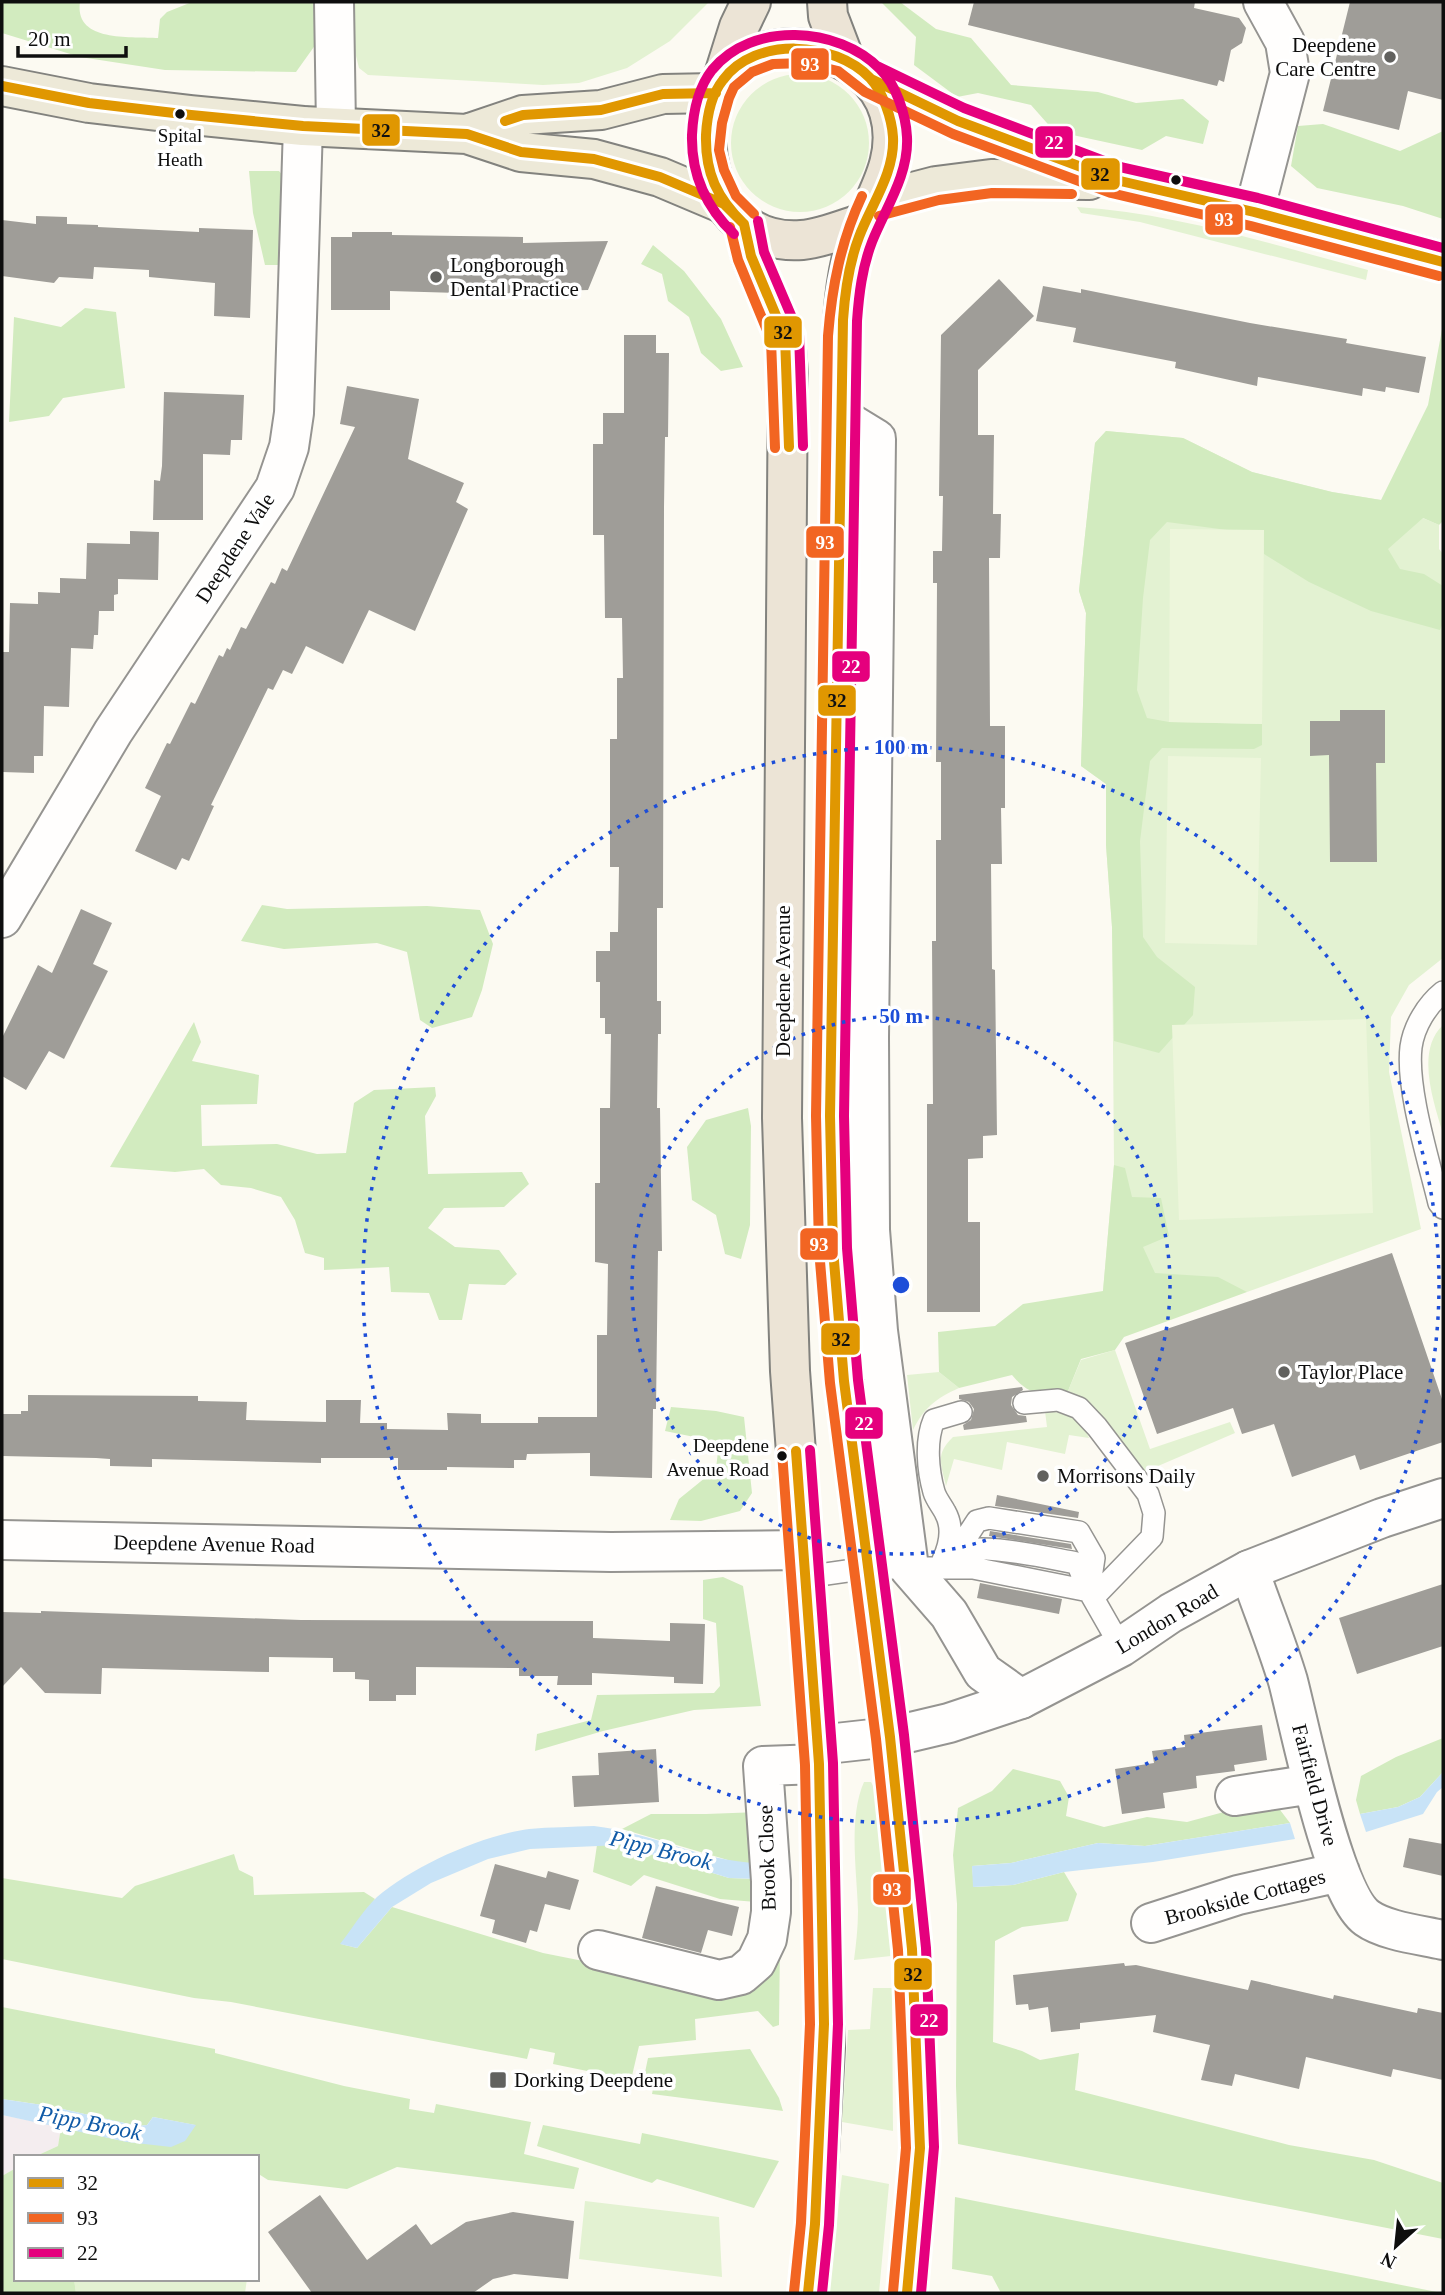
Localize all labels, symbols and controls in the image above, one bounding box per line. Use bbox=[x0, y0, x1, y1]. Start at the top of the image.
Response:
scale bar bbox=[18, 14, 126, 58]
text: 20 m bbox=[28, 27, 71, 51]
place label: Deepdene Care Centre bbox=[1275, 33, 1376, 81]
line badge: 93 bbox=[790, 47, 830, 81]
marker: Deepdene Care Centre bbox=[1382, 49, 1398, 65]
text: 93 bbox=[801, 54, 820, 75]
marker: Spital Heath bbox=[173, 107, 187, 121]
line badge: 32 bbox=[361, 113, 401, 147]
text: 32 bbox=[372, 120, 391, 141]
place label: Spital Heath bbox=[157, 125, 203, 170]
line badge: 22 bbox=[1034, 125, 1074, 159]
text: 22 bbox=[1045, 132, 1064, 153]
line badge: 32 bbox=[1080, 157, 1121, 191]
text: 32 bbox=[1091, 164, 1110, 185]
unlabelled marker bbox=[1169, 173, 1183, 187]
line badge: 93 bbox=[1204, 203, 1244, 236]
text: 93 bbox=[1215, 209, 1234, 230]
place label: Longborough Dental Practice bbox=[450, 253, 579, 301]
marker: Longborough Dental Practice bbox=[428, 269, 444, 285]
line badge: 32 bbox=[763, 315, 803, 349]
text: 32 bbox=[774, 322, 793, 343]
street label: Deepdene Vale bbox=[191, 489, 279, 607]
line badge: 93 bbox=[805, 525, 845, 559]
text: 93 bbox=[816, 532, 835, 553]
line badge: 22 bbox=[831, 650, 871, 683]
text: 22 bbox=[842, 656, 861, 677]
line badge: 32 bbox=[817, 684, 857, 717]
text: 32 bbox=[828, 690, 847, 711]
text: 100 m bbox=[874, 735, 929, 759]
street label: Deepdene Avenue bbox=[771, 905, 795, 1057]
text: 50 m bbox=[879, 1004, 923, 1028]
line badge: 93 bbox=[799, 1227, 839, 1261]
text: 93 bbox=[810, 1234, 829, 1255]
centre of rings bbox=[889, 1273, 913, 1297]
line badge: 32 bbox=[820, 1322, 861, 1356]
text: 32 bbox=[832, 1329, 851, 1350]
place label: Taylor Place bbox=[1298, 1360, 1403, 1384]
marker: Taylor Place bbox=[1276, 1364, 1292, 1380]
line badge: 22 bbox=[844, 1406, 884, 1440]
text: 22 bbox=[855, 1413, 874, 1434]
place label: Deepdene Avenue Road bbox=[666, 1435, 769, 1480]
marker: Deepdene Avenue Road bbox=[775, 1449, 789, 1463]
place label: Morrisons Daily bbox=[1057, 1464, 1196, 1488]
marker: Morrisons Daily bbox=[1035, 1468, 1051, 1484]
street label: Deepdene Avenue Road bbox=[113, 1530, 315, 1558]
street label: London Road bbox=[1112, 1579, 1223, 1659]
street label: Fairfield Drive bbox=[1287, 1721, 1343, 1849]
street label: Brook Close bbox=[753, 1805, 781, 1911]
water label: Pipp Brook bbox=[606, 1825, 716, 1875]
street label: Brookside Cottages bbox=[1162, 1864, 1328, 1930]
line badge: 93 bbox=[872, 1873, 912, 1906]
text: 93 bbox=[883, 1879, 902, 1900]
line badge: 32 bbox=[893, 1957, 933, 1991]
text: 32 bbox=[904, 1964, 923, 1985]
line badge: 22 bbox=[909, 2003, 949, 2037]
text: 22 bbox=[920, 2010, 939, 2031]
place label: Dorking Deepdene bbox=[514, 2068, 673, 2092]
marker: Dorking Deepdene bbox=[488, 2070, 508, 2090]
water label: Pipp Brook bbox=[35, 2101, 144, 2145]
legend bbox=[14, 2155, 259, 2281]
text: 32 bbox=[77, 2171, 98, 2195]
text: 93 bbox=[77, 2206, 98, 2230]
north arrow bbox=[1361, 2211, 1431, 2281]
text: 22 bbox=[77, 2241, 98, 2265]
text: N bbox=[1377, 2248, 1399, 2273]

